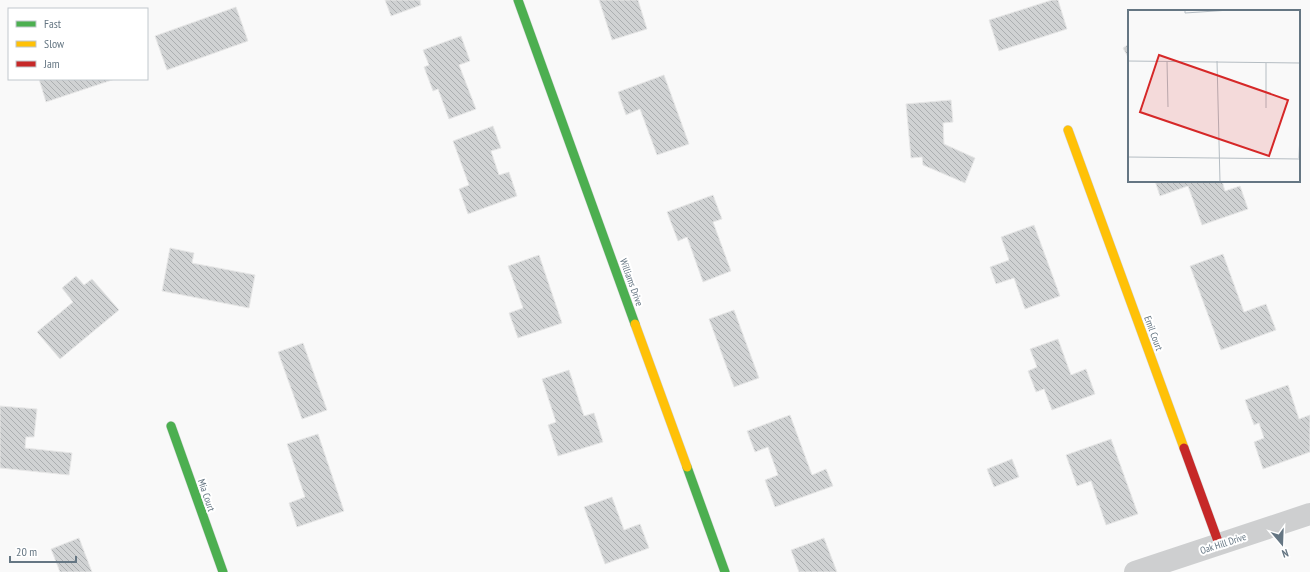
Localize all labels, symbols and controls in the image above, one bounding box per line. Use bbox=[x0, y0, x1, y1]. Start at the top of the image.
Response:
legend bbox=[8, 8, 148, 80]
inset map bbox=[1128, 10, 1300, 182]
text: Fast bbox=[44, 16, 62, 31]
text: Slow bbox=[44, 36, 65, 51]
text: Jam bbox=[43, 56, 60, 71]
street label: Williams Drive bbox=[617, 256, 646, 308]
street label: Emil Court bbox=[1141, 314, 1166, 353]
street label: Mia Court bbox=[195, 477, 218, 513]
north arrow bbox=[1262, 524, 1302, 564]
street label: Oak Hill Drive bbox=[1198, 530, 1248, 557]
scale bar bbox=[10, 538, 76, 564]
text: 20 m bbox=[16, 544, 37, 559]
text: N bbox=[1280, 546, 1290, 561]

